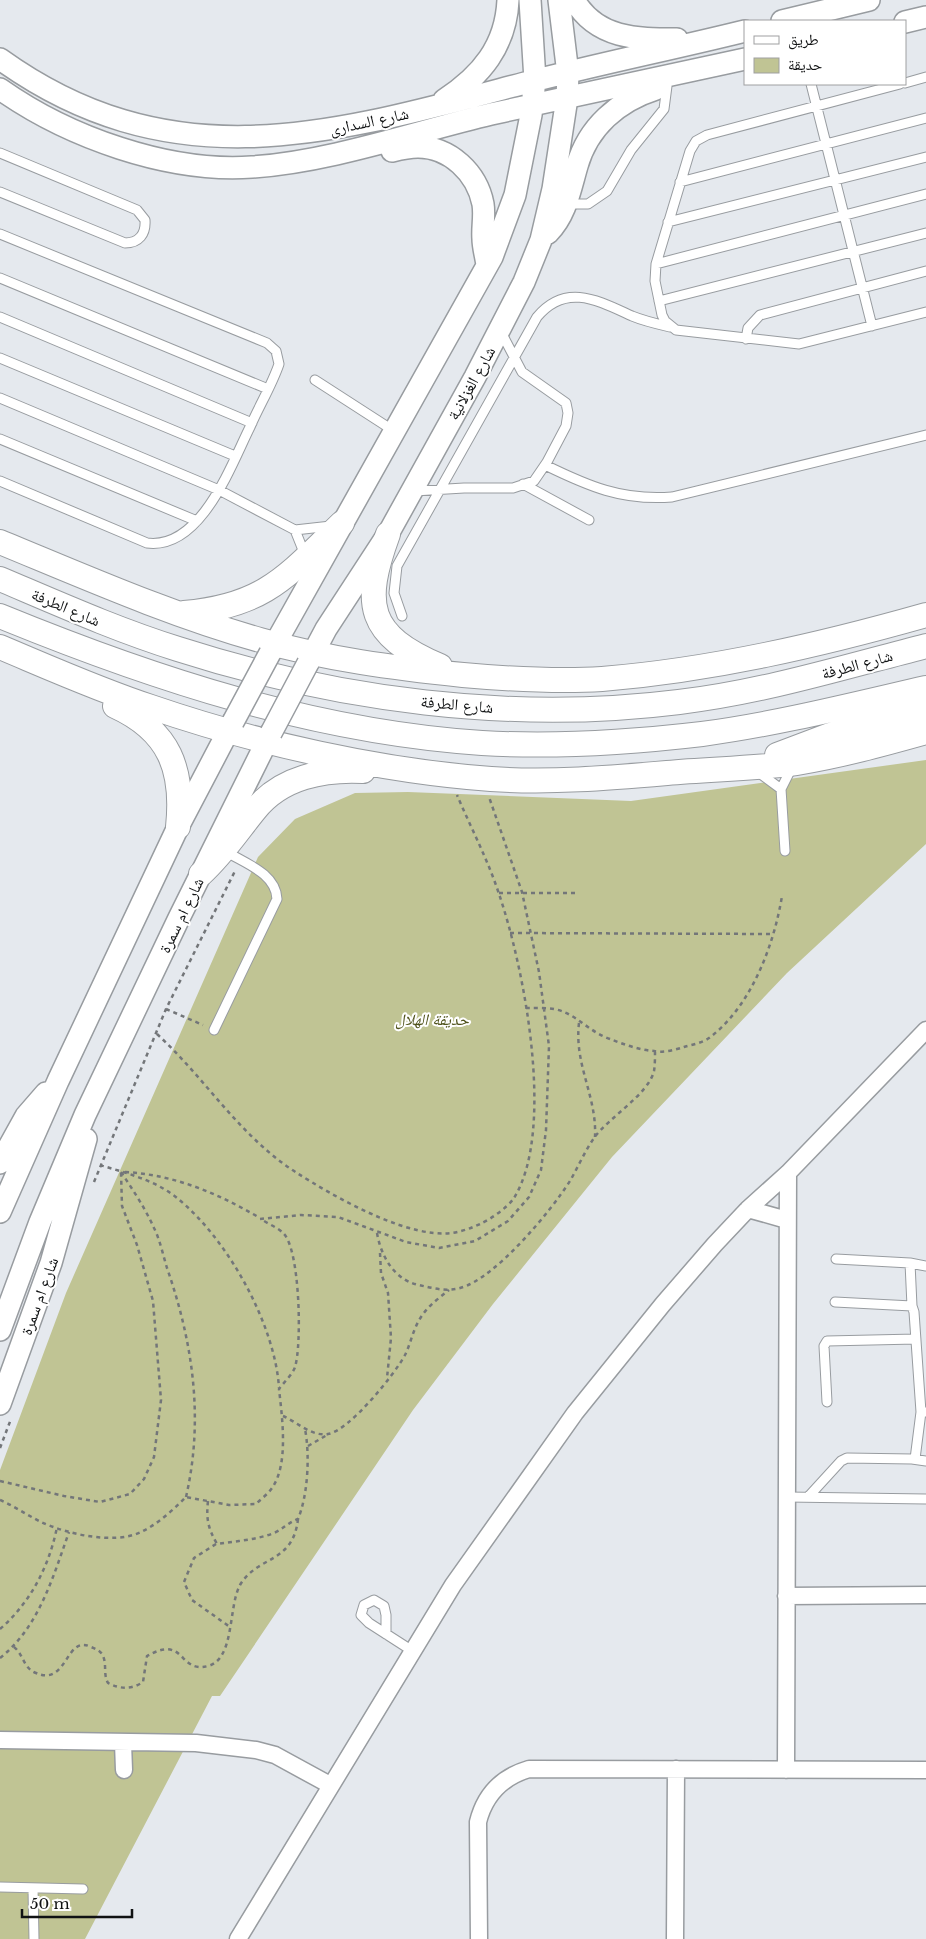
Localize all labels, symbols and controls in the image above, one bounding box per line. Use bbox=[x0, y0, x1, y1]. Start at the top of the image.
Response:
legend bbox=[744, 20, 906, 85]
text: طريق bbox=[788, 30, 819, 50]
text: حديقة bbox=[788, 55, 823, 74]
street label: شارع السدارى bbox=[328, 103, 411, 140]
street label: شارع الغزلانية bbox=[443, 343, 500, 424]
street label: شارع الطرفة bbox=[28, 584, 103, 631]
street label: شارع الطرفة bbox=[819, 645, 895, 684]
street label: شارع الطرفة bbox=[420, 691, 494, 718]
street label: شارع ام سمرة bbox=[154, 874, 209, 956]
park label: حديقة الهلال bbox=[395, 1009, 470, 1030]
street label: شارع ام سمرة bbox=[16, 1254, 63, 1338]
scale bar bbox=[22, 1886, 132, 1918]
text: 50 m bbox=[30, 1894, 70, 1913]

